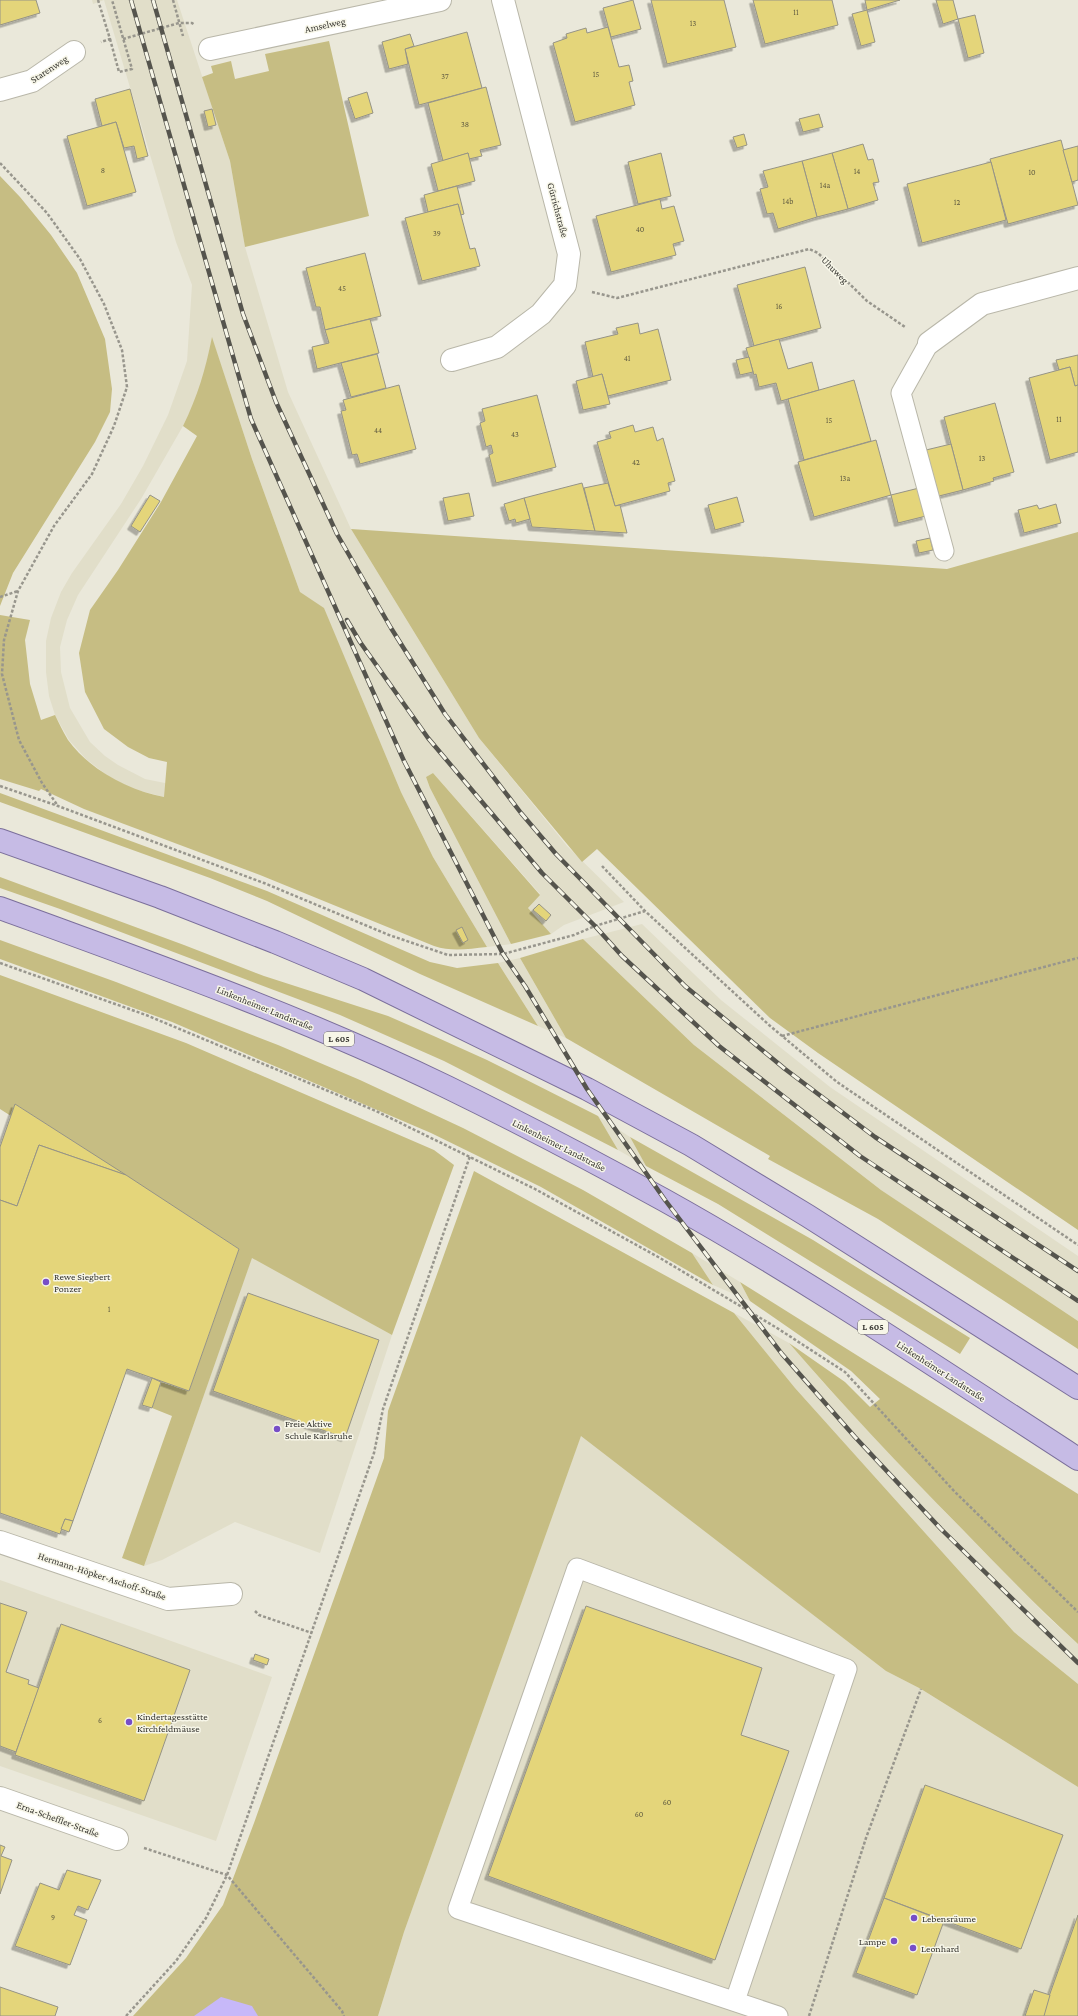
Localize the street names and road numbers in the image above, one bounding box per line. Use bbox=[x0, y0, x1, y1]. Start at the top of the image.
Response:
street label: Amselweg bbox=[304, 15, 346, 35]
street label: Starenweg bbox=[28, 53, 70, 85]
street label: Gürrichstraße bbox=[545, 182, 571, 239]
street label: Uhuweg bbox=[819, 254, 851, 286]
street label: Linkenheimer Landstraße bbox=[215, 984, 315, 1033]
road number: L 605 bbox=[324, 1032, 354, 1046]
street label: Linkenheimer Landstraße bbox=[511, 1117, 608, 1174]
road number: L 605 bbox=[858, 1320, 888, 1334]
street label: Linkenheimer Landstraße bbox=[895, 1338, 988, 1404]
street label: Hermann-Höpker-Aschoff-Straße bbox=[37, 1550, 168, 1602]
street label: Erna-Scheffler-Straße bbox=[15, 1799, 101, 1839]

